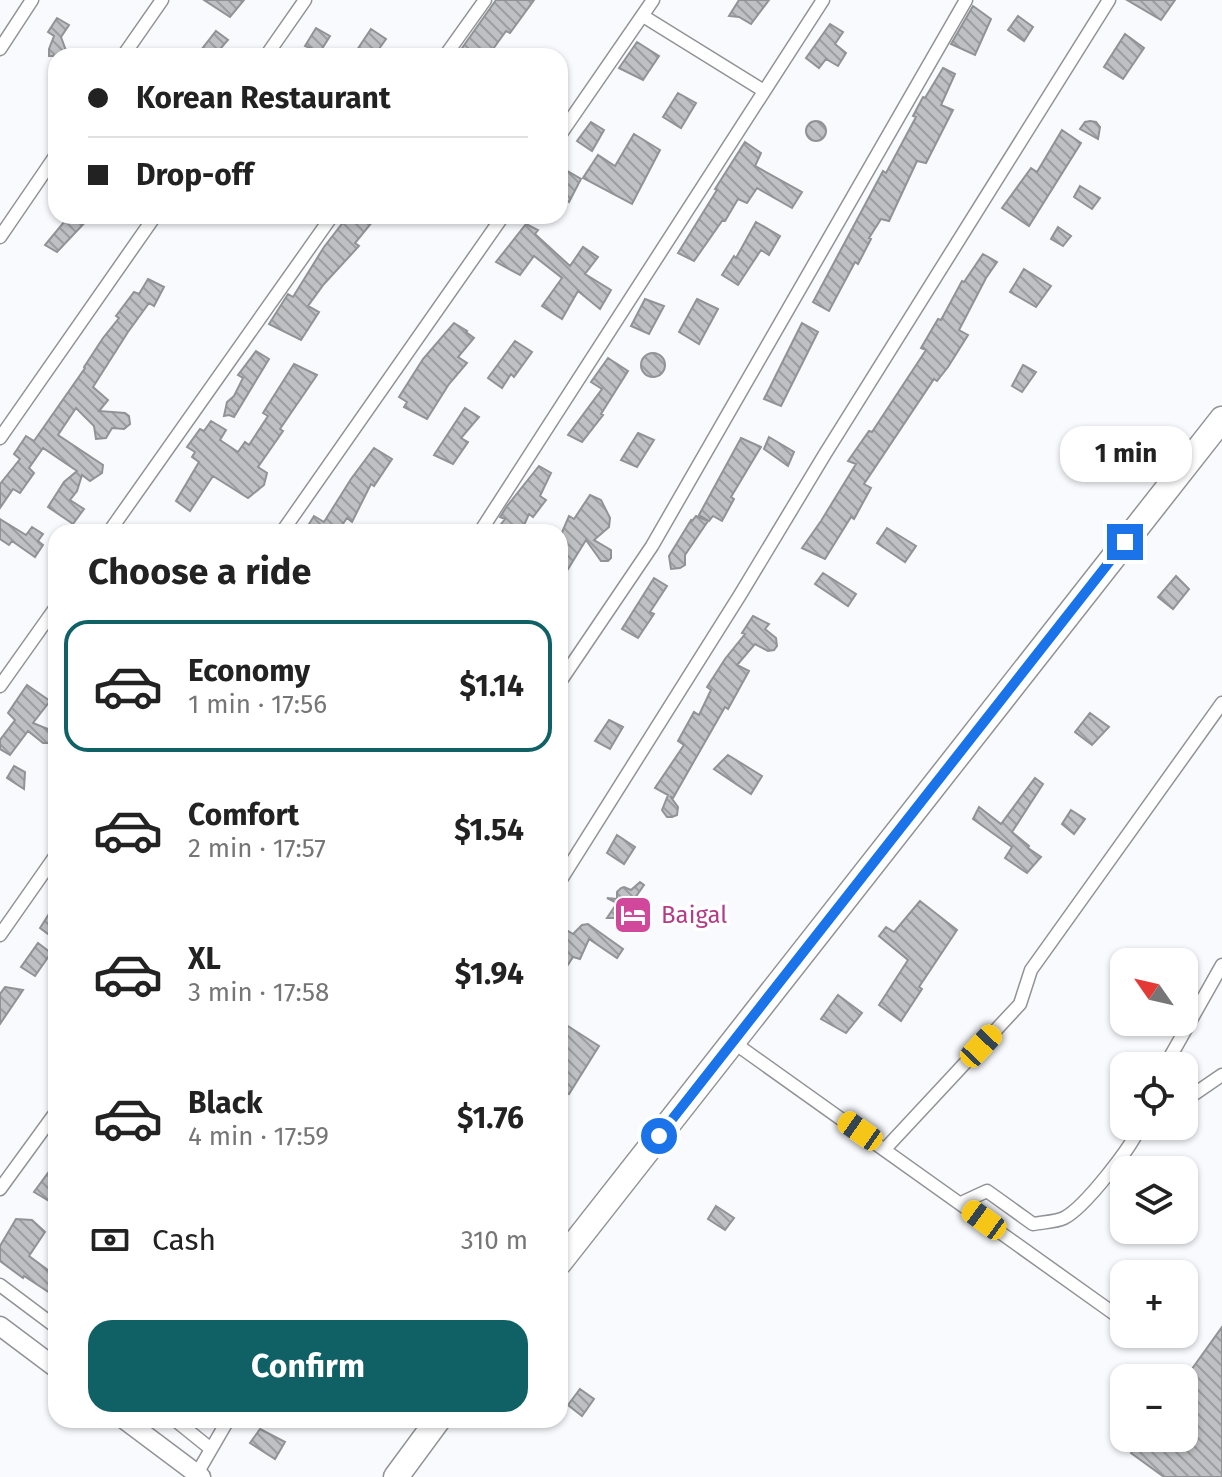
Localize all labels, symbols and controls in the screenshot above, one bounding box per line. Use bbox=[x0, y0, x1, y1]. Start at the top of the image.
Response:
text: Korean Restaurant bbox=[136, 80, 390, 116]
text: Drop-off bbox=[136, 157, 253, 193]
callout: 1 min bbox=[1059, 426, 1191, 482]
text: 1 min bbox=[1095, 438, 1157, 469]
route end bbox=[1107, 524, 1143, 560]
text: Choose a ride bbox=[88, 550, 311, 594]
icon: car bbox=[92, 650, 164, 722]
text: Economy bbox=[188, 653, 310, 689]
text: $1.14 bbox=[460, 668, 524, 704]
text: 1 min · 17:56 bbox=[188, 689, 327, 720]
icon: car bbox=[92, 794, 164, 866]
text: Comfort bbox=[188, 797, 299, 833]
text: $1.54 bbox=[454, 812, 524, 848]
text: 2 min · 17:57 bbox=[188, 833, 326, 864]
hotel icon: Baigal bbox=[612, 894, 654, 936]
place label: Baigal bbox=[661, 901, 727, 929]
icon: car bbox=[92, 938, 164, 1010]
text: XL bbox=[188, 941, 221, 977]
north arrow bbox=[1110, 948, 1198, 1036]
map controls bbox=[1110, 948, 1198, 1452]
text: $1.94 bbox=[455, 956, 524, 992]
text: 3 min · 17:58 bbox=[188, 977, 329, 1008]
car bbox=[956, 1020, 1006, 1072]
button: locate bbox=[1110, 1052, 1198, 1140]
icon: car bbox=[92, 1082, 164, 1154]
text: Black bbox=[188, 1085, 263, 1121]
text: $1.76 bbox=[457, 1100, 524, 1136]
car bbox=[833, 1107, 887, 1155]
route start bbox=[641, 1118, 677, 1154]
text: 4 min · 17:59 bbox=[188, 1121, 329, 1152]
button: layers bbox=[1110, 1156, 1198, 1244]
car bbox=[958, 1196, 1010, 1244]
icon: cash bbox=[88, 1218, 132, 1262]
text: Cash bbox=[152, 1222, 216, 1258]
text: 310 m bbox=[461, 1225, 528, 1256]
button: + bbox=[1110, 1260, 1198, 1348]
button: Confirm bbox=[88, 1320, 528, 1412]
button: − bbox=[1110, 1364, 1198, 1452]

